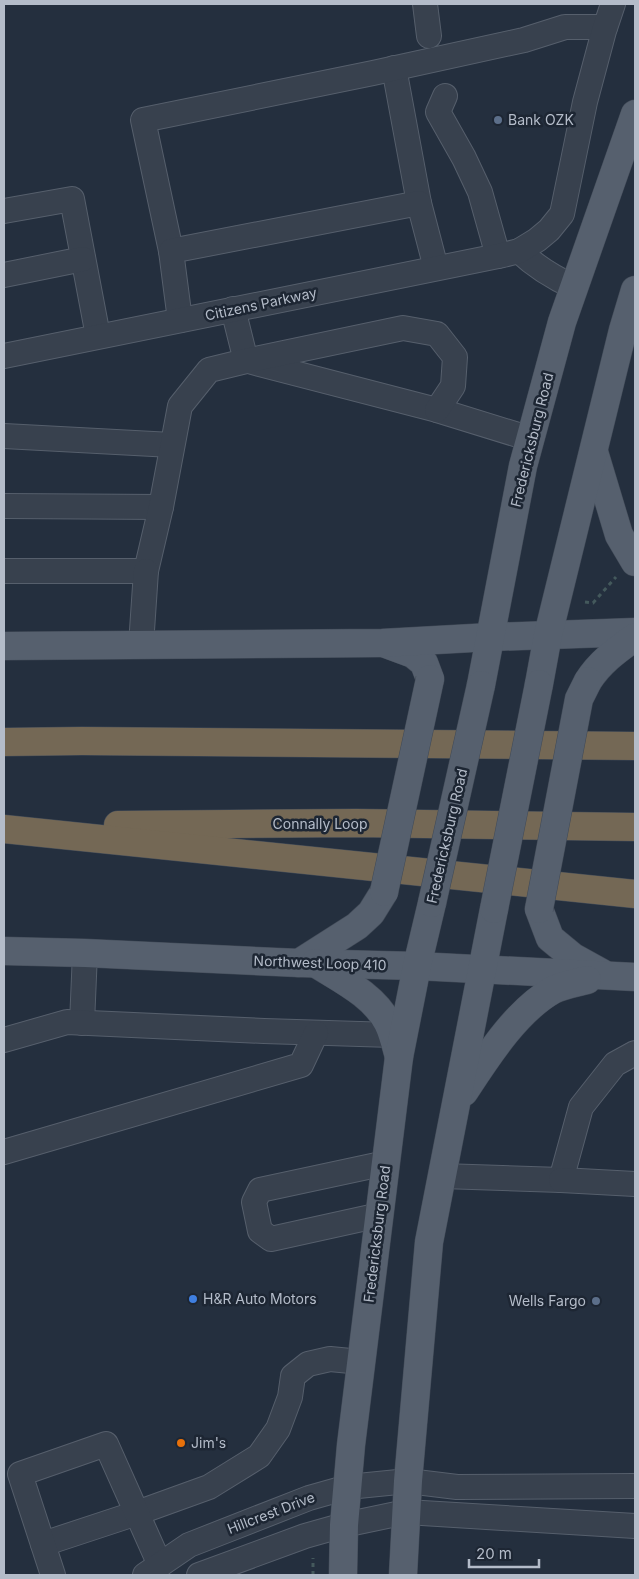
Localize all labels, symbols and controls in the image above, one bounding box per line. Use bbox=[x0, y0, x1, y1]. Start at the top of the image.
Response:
place label: Bank OZK bbox=[508, 111, 574, 128]
marker: Bank OZK bbox=[492, 114, 504, 126]
street label: Citizens Parkway bbox=[203, 283, 318, 324]
street label: Fredericksburg Road bbox=[507, 371, 556, 509]
street label: Fredericksburg Road bbox=[423, 767, 470, 905]
street label: Connally Loop bbox=[273, 815, 367, 832]
street label: Northwest Loop 410 bbox=[253, 952, 387, 973]
street label: Fredericksburg Road bbox=[360, 1164, 393, 1303]
place label: H&R Auto Motors bbox=[203, 1290, 317, 1307]
place label: Wells Fargo bbox=[509, 1292, 586, 1309]
marker: H&R Auto Motors bbox=[187, 1293, 199, 1305]
marker: Wells Fargo bbox=[590, 1295, 602, 1307]
place label: Jim's bbox=[191, 1434, 226, 1451]
marker: Jim's bbox=[175, 1437, 187, 1449]
street label: Hillcrest Drive bbox=[225, 1488, 317, 1537]
scale bar bbox=[469, 1536, 539, 1568]
text: 20 m bbox=[476, 1544, 512, 1563]

